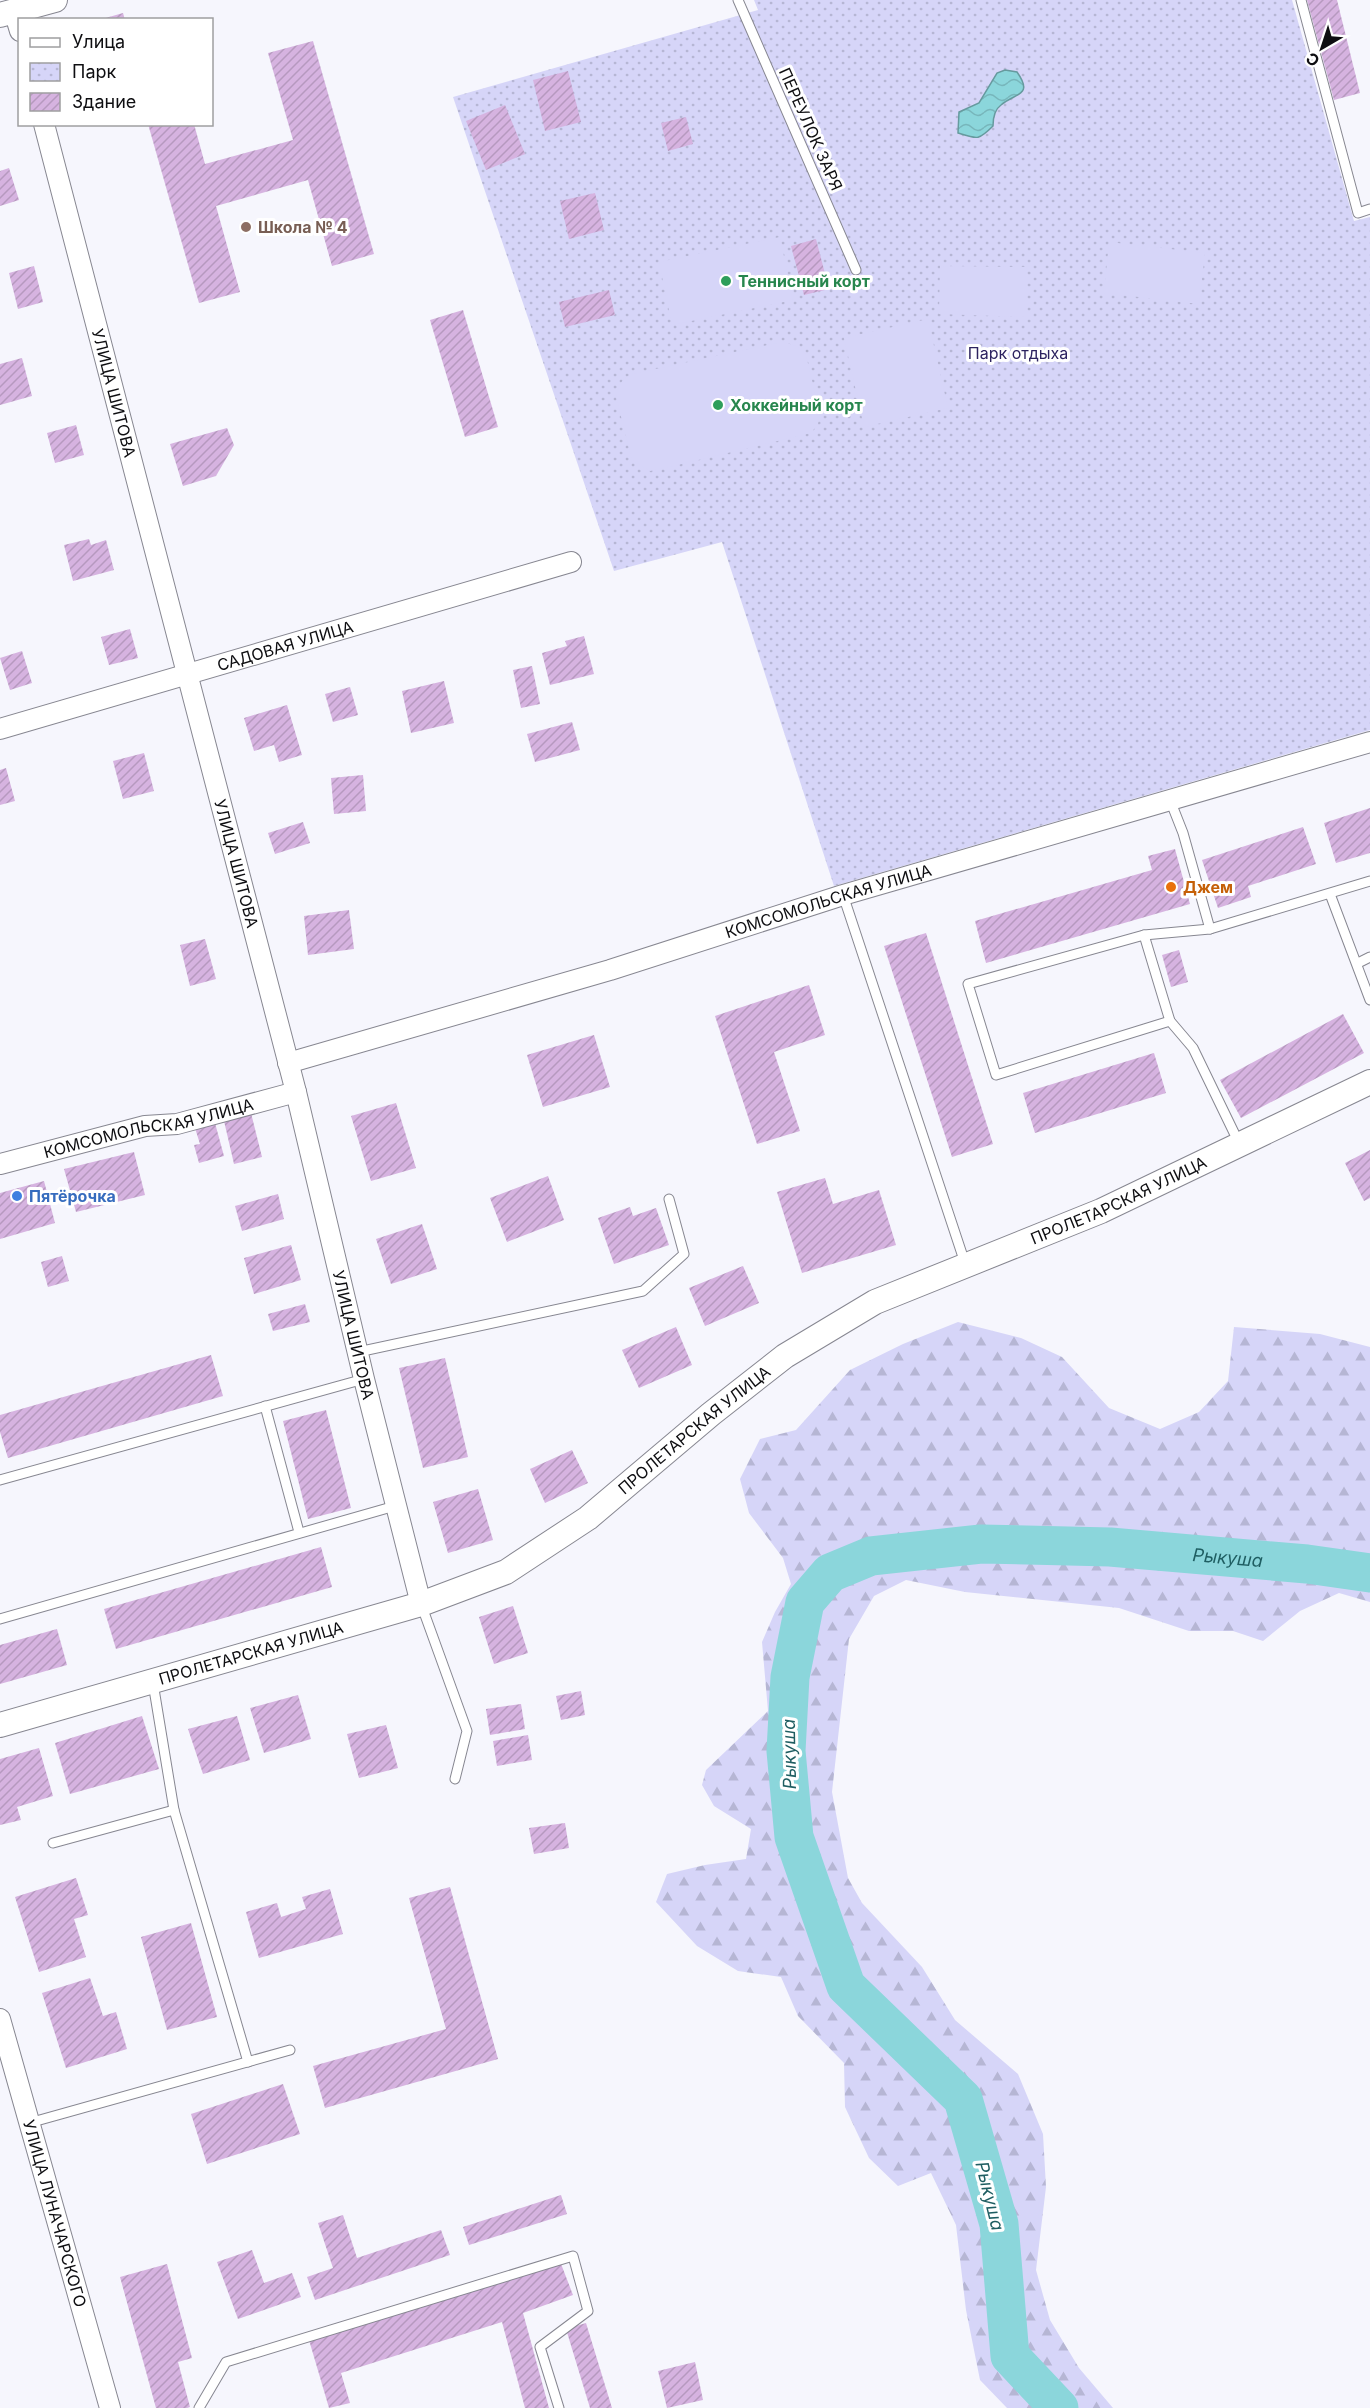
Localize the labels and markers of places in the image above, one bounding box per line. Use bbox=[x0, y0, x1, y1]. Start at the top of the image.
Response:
place label: Школа № 4 bbox=[258, 217, 348, 237]
marker: Школа № 4 bbox=[239, 220, 253, 234]
place label: Теннисный корт bbox=[738, 271, 870, 291]
marker: Теннисный корт bbox=[719, 274, 733, 288]
place label: Хоккейный корт bbox=[730, 395, 863, 415]
marker: Хоккейный корт bbox=[711, 398, 725, 412]
place label: Джем bbox=[1183, 877, 1233, 897]
marker: Джем bbox=[1164, 880, 1178, 894]
place label: Пятёрочка bbox=[29, 1186, 116, 1206]
marker: Пятёрочка bbox=[10, 1189, 24, 1203]

